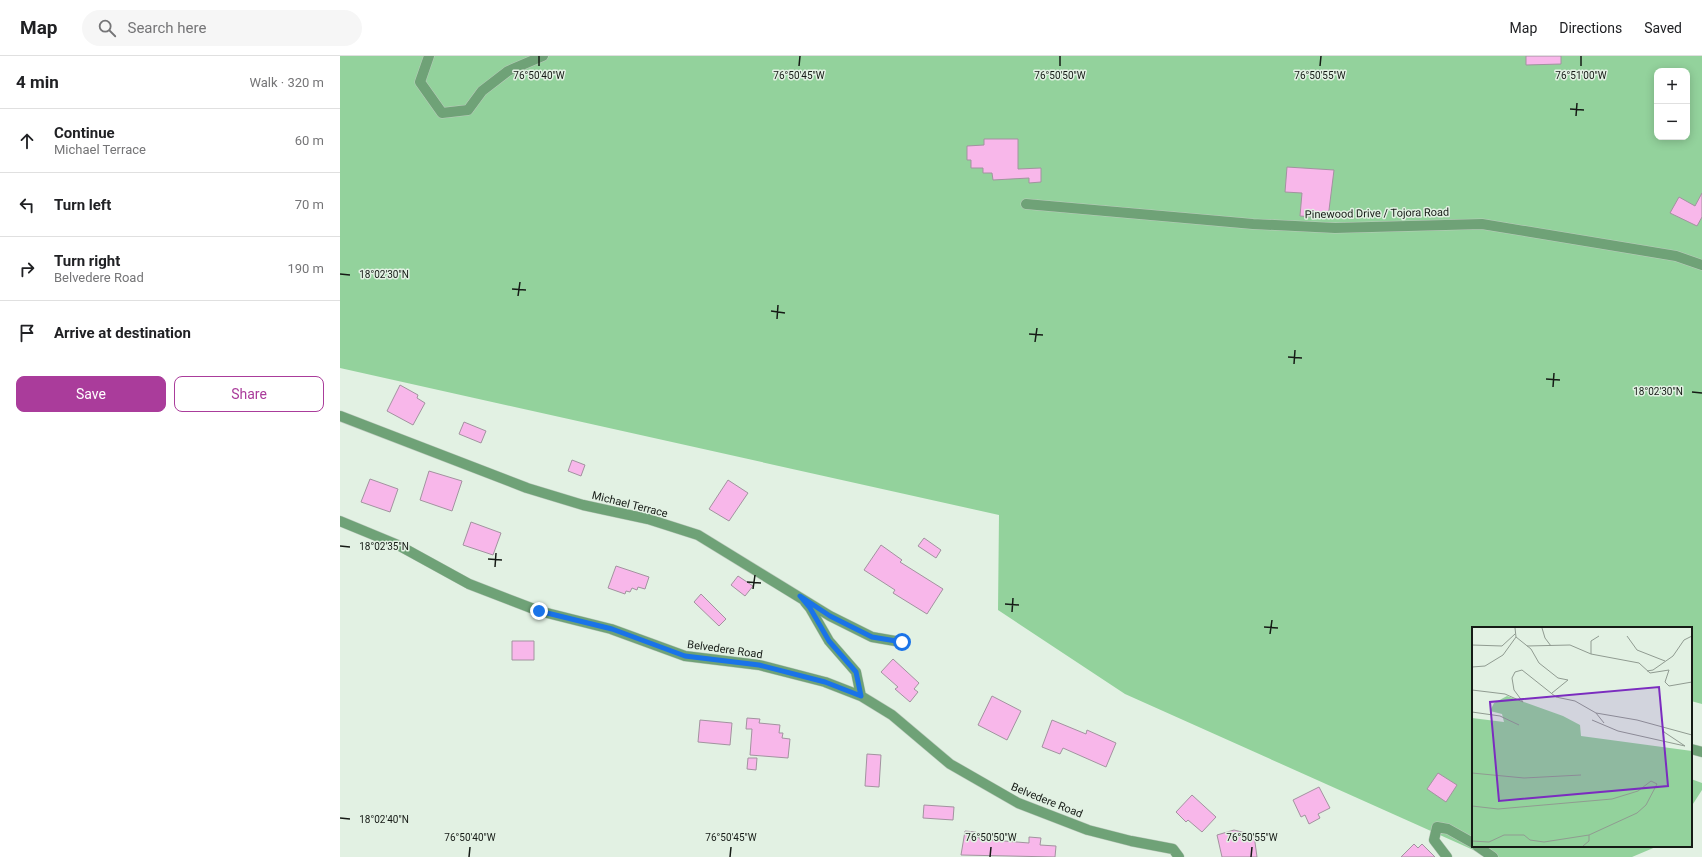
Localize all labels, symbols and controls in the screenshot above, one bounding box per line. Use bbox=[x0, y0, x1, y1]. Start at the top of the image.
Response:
search box bbox=[82, 10, 362, 46]
text: Map bbox=[20, 16, 58, 39]
icon: search bbox=[96, 17, 118, 39]
text: Search here bbox=[128, 19, 206, 37]
text: Map bbox=[1510, 20, 1537, 36]
text: Directions bbox=[1559, 20, 1622, 36]
text: Saved bbox=[1644, 20, 1682, 36]
map controls bbox=[1654, 68, 1690, 140]
button: + bbox=[1654, 68, 1690, 104]
text: 76°50'40"W bbox=[513, 70, 565, 81]
text: 76°50'45"W bbox=[773, 70, 825, 81]
text: 76°50'50"W bbox=[1034, 70, 1086, 81]
text: 76°50'55"W bbox=[1294, 70, 1346, 81]
text: 76°51'00"W bbox=[1555, 70, 1607, 81]
text: 4 min bbox=[16, 72, 59, 92]
text: Walk · 320 m bbox=[249, 75, 324, 90]
button: − bbox=[1654, 104, 1690, 140]
text: Continue bbox=[54, 124, 115, 142]
icon: ahead bbox=[16, 130, 38, 152]
text: 60 m bbox=[295, 133, 324, 148]
text: Michael Terrace bbox=[54, 142, 146, 157]
icon: left bbox=[16, 194, 38, 216]
text: Turn left bbox=[54, 196, 111, 214]
text: 70 m bbox=[295, 197, 324, 212]
street label: Pinewood Drive / Tojora Road bbox=[1305, 206, 1449, 221]
text: Turn right bbox=[54, 252, 120, 270]
icon: right bbox=[16, 258, 38, 280]
text: 190 m bbox=[287, 261, 324, 276]
text: 18°02'30"N bbox=[359, 269, 409, 280]
text: Belvedere Road bbox=[54, 270, 144, 285]
icon: arrive bbox=[16, 322, 38, 344]
text: Arrive at destination bbox=[54, 324, 191, 342]
button: Save bbox=[16, 376, 166, 412]
button: Share bbox=[174, 376, 324, 412]
text: 18°02'30"N bbox=[1633, 386, 1683, 397]
street label: Michael Terrace bbox=[591, 489, 669, 520]
text: 18°02'35"N bbox=[359, 541, 409, 552]
route end bbox=[530, 602, 548, 620]
inset map bbox=[1472, 627, 1692, 847]
route start bbox=[893, 633, 911, 651]
street label: Belvedere Road bbox=[686, 638, 763, 661]
street label: Belvedere Road bbox=[1009, 780, 1084, 821]
text: 18°02'40"N bbox=[359, 814, 409, 825]
text: 76°50'40"W bbox=[444, 832, 496, 843]
text: 76°50'45"W bbox=[705, 832, 757, 843]
text: 76°50'50"W bbox=[965, 832, 1017, 843]
text: 76°50'55"W bbox=[1226, 832, 1278, 843]

